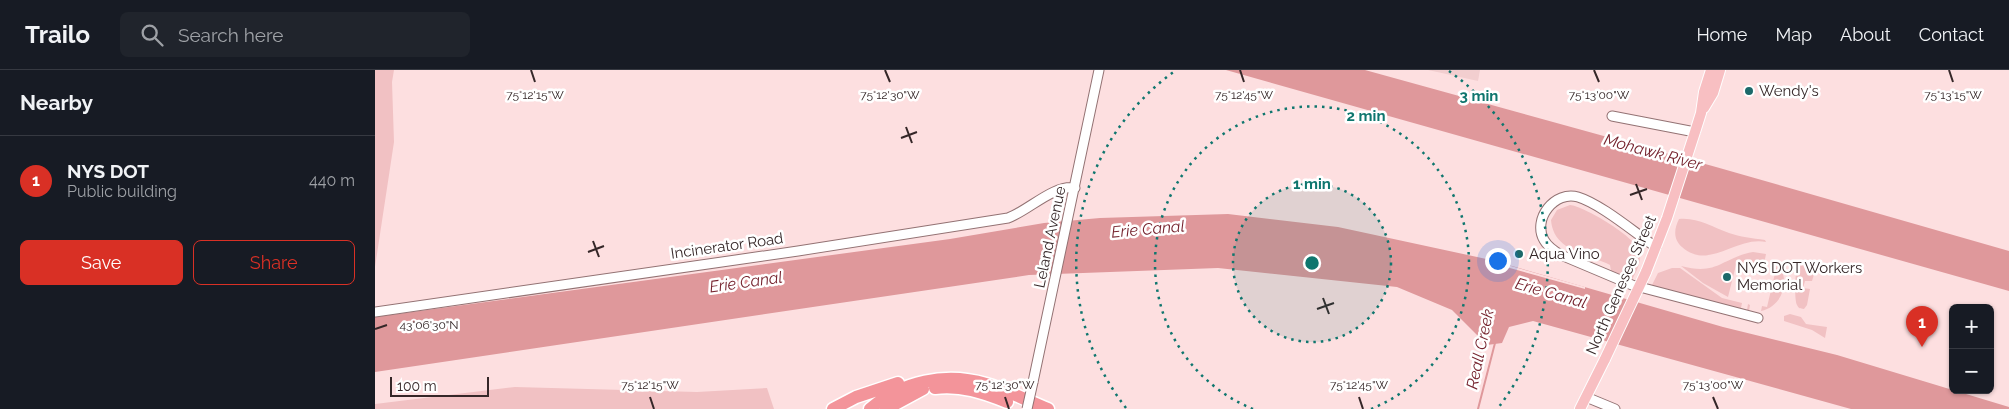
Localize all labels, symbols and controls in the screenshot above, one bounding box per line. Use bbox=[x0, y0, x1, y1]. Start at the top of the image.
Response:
search box bbox=[120, 12, 470, 57]
text: Trailo bbox=[25, 20, 90, 49]
icon: search bbox=[138, 21, 166, 49]
text: Search here bbox=[178, 24, 283, 46]
text: Home bbox=[1696, 24, 1747, 45]
text: Map bbox=[1775, 24, 1812, 45]
text: About bbox=[1840, 24, 1891, 45]
text: Contact bbox=[1919, 24, 1984, 45]
place label: Wendy's bbox=[1759, 82, 1819, 100]
marker: Wendy's bbox=[1743, 85, 1755, 97]
text: 3 min bbox=[1460, 87, 1498, 105]
text: 75°12'15"W bbox=[506, 88, 564, 102]
text: 75°12'30"W bbox=[860, 88, 920, 102]
text: 75°12'45"W bbox=[1215, 88, 1273, 102]
text: 75°13'00"W bbox=[1569, 88, 1630, 102]
text: 75°13'15"W bbox=[1924, 88, 1982, 102]
text: Nearby bbox=[20, 90, 93, 115]
text: 2 min bbox=[1347, 107, 1385, 125]
water label: Mohawk River bbox=[1602, 130, 1705, 174]
text: NYS DOT bbox=[67, 160, 149, 182]
text: 1 bbox=[32, 171, 40, 190]
text: 440 m bbox=[309, 171, 355, 190]
text: 1 min bbox=[1293, 175, 1331, 193]
text: Public building bbox=[67, 182, 177, 201]
street label: Leland Avenue bbox=[1030, 184, 1070, 290]
street label: North Genesee Street bbox=[1582, 213, 1660, 357]
water label: Erie Canal bbox=[1111, 216, 1185, 242]
street label: Incinerator Road bbox=[670, 229, 784, 263]
button: Save bbox=[20, 240, 183, 285]
button: Share bbox=[193, 240, 355, 285]
place label: Aqua Vino bbox=[1529, 245, 1600, 263]
your location bbox=[1485, 248, 1511, 274]
marker: Aqua Vino bbox=[1513, 248, 1525, 260]
centre of rings bbox=[1303, 254, 1321, 272]
place label: NYS DOT Workers Memorial bbox=[1737, 259, 1862, 294]
water label: Erie Canal bbox=[708, 267, 784, 297]
marker: NYS DOT Workers Memorial bbox=[1721, 271, 1733, 283]
water label: Erie Canal bbox=[1513, 274, 1589, 312]
map controls bbox=[1949, 304, 1994, 394]
button: + bbox=[1949, 304, 1994, 349]
pin: 1 bbox=[1906, 306, 1938, 347]
water label: Reall Creek bbox=[1462, 307, 1498, 391]
text: 43°06'30"N bbox=[400, 318, 459, 332]
button: − bbox=[1949, 349, 1994, 394]
scale bar bbox=[390, 374, 489, 397]
text: 100 m bbox=[397, 378, 437, 394]
text: 75°12'15"W bbox=[621, 378, 679, 392]
text: 75°12'30"W bbox=[975, 378, 1035, 392]
text: 75°12'45"W bbox=[1330, 378, 1388, 392]
text: 75°13'00"W bbox=[1683, 378, 1744, 392]

